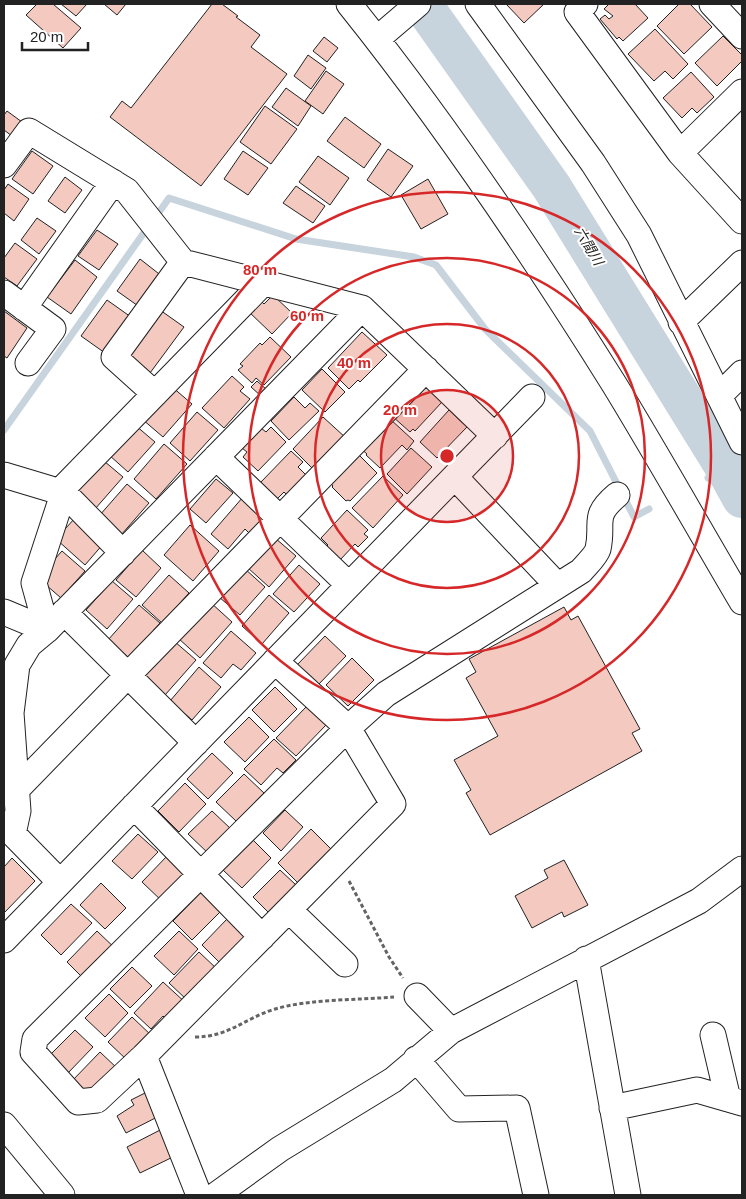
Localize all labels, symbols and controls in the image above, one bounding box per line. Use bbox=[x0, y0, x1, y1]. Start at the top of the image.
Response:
scale bar bbox=[22, 20, 89, 52]
text: 20 m bbox=[30, 28, 63, 45]
water label: 六間川 bbox=[571, 224, 608, 270]
text: 80 m bbox=[243, 261, 277, 278]
text: 60 m bbox=[290, 307, 324, 324]
text: 40 m bbox=[337, 354, 371, 371]
text: 20 m bbox=[383, 401, 417, 418]
centre of rings bbox=[438, 447, 456, 465]

